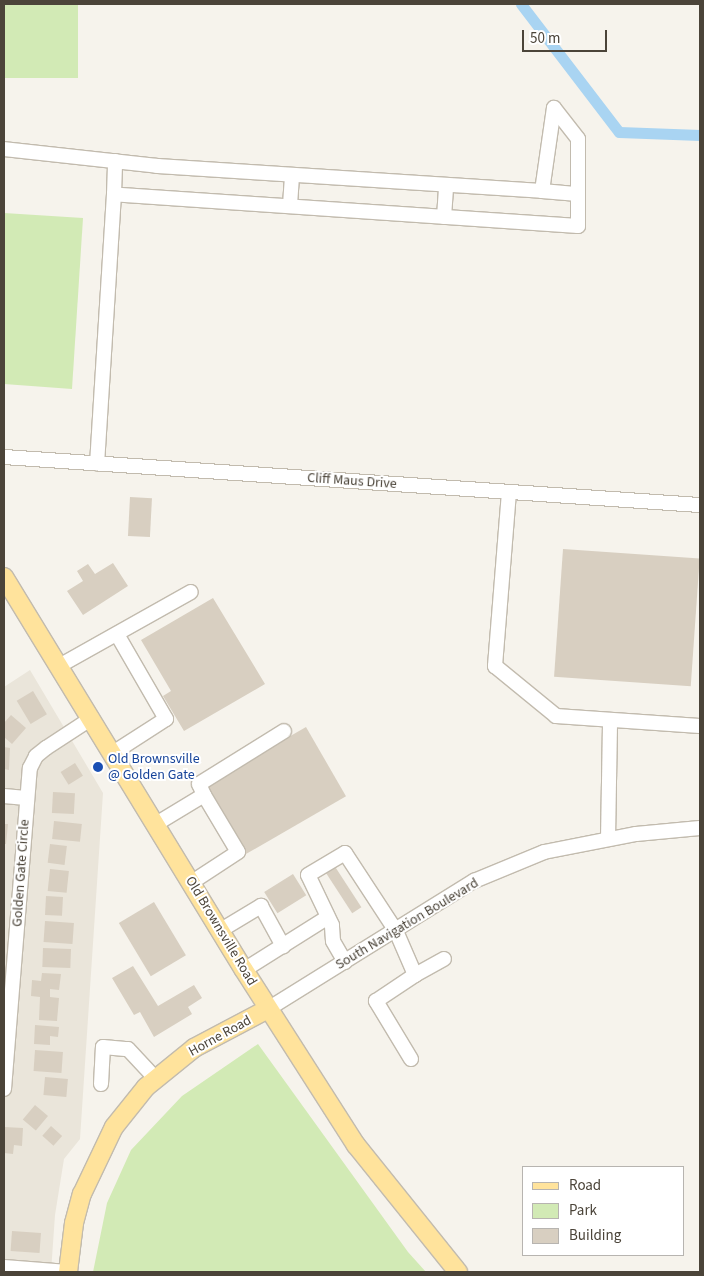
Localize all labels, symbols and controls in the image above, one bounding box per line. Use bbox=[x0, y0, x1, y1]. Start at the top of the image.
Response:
scale bar bbox=[524, 20, 609, 52]
text: 50 m bbox=[530, 28, 560, 49]
street label: Cliff Maus Drive bbox=[307, 469, 397, 493]
place label: Old Brownsville @ Golden Gate bbox=[108, 751, 200, 784]
marker: Old Brownsville @ Golden Gate bbox=[92, 761, 104, 773]
street label: Golden Gate Circle bbox=[9, 819, 33, 927]
street label: Old Brownsville Road bbox=[182, 873, 260, 989]
street label: South Navigation Boulevard bbox=[333, 875, 481, 973]
street label: Horne Road bbox=[186, 1012, 254, 1060]
legend bbox=[522, 1166, 684, 1256]
text: Road bbox=[569, 1175, 601, 1196]
text: Park bbox=[569, 1200, 597, 1221]
text: Building bbox=[569, 1225, 621, 1246]

